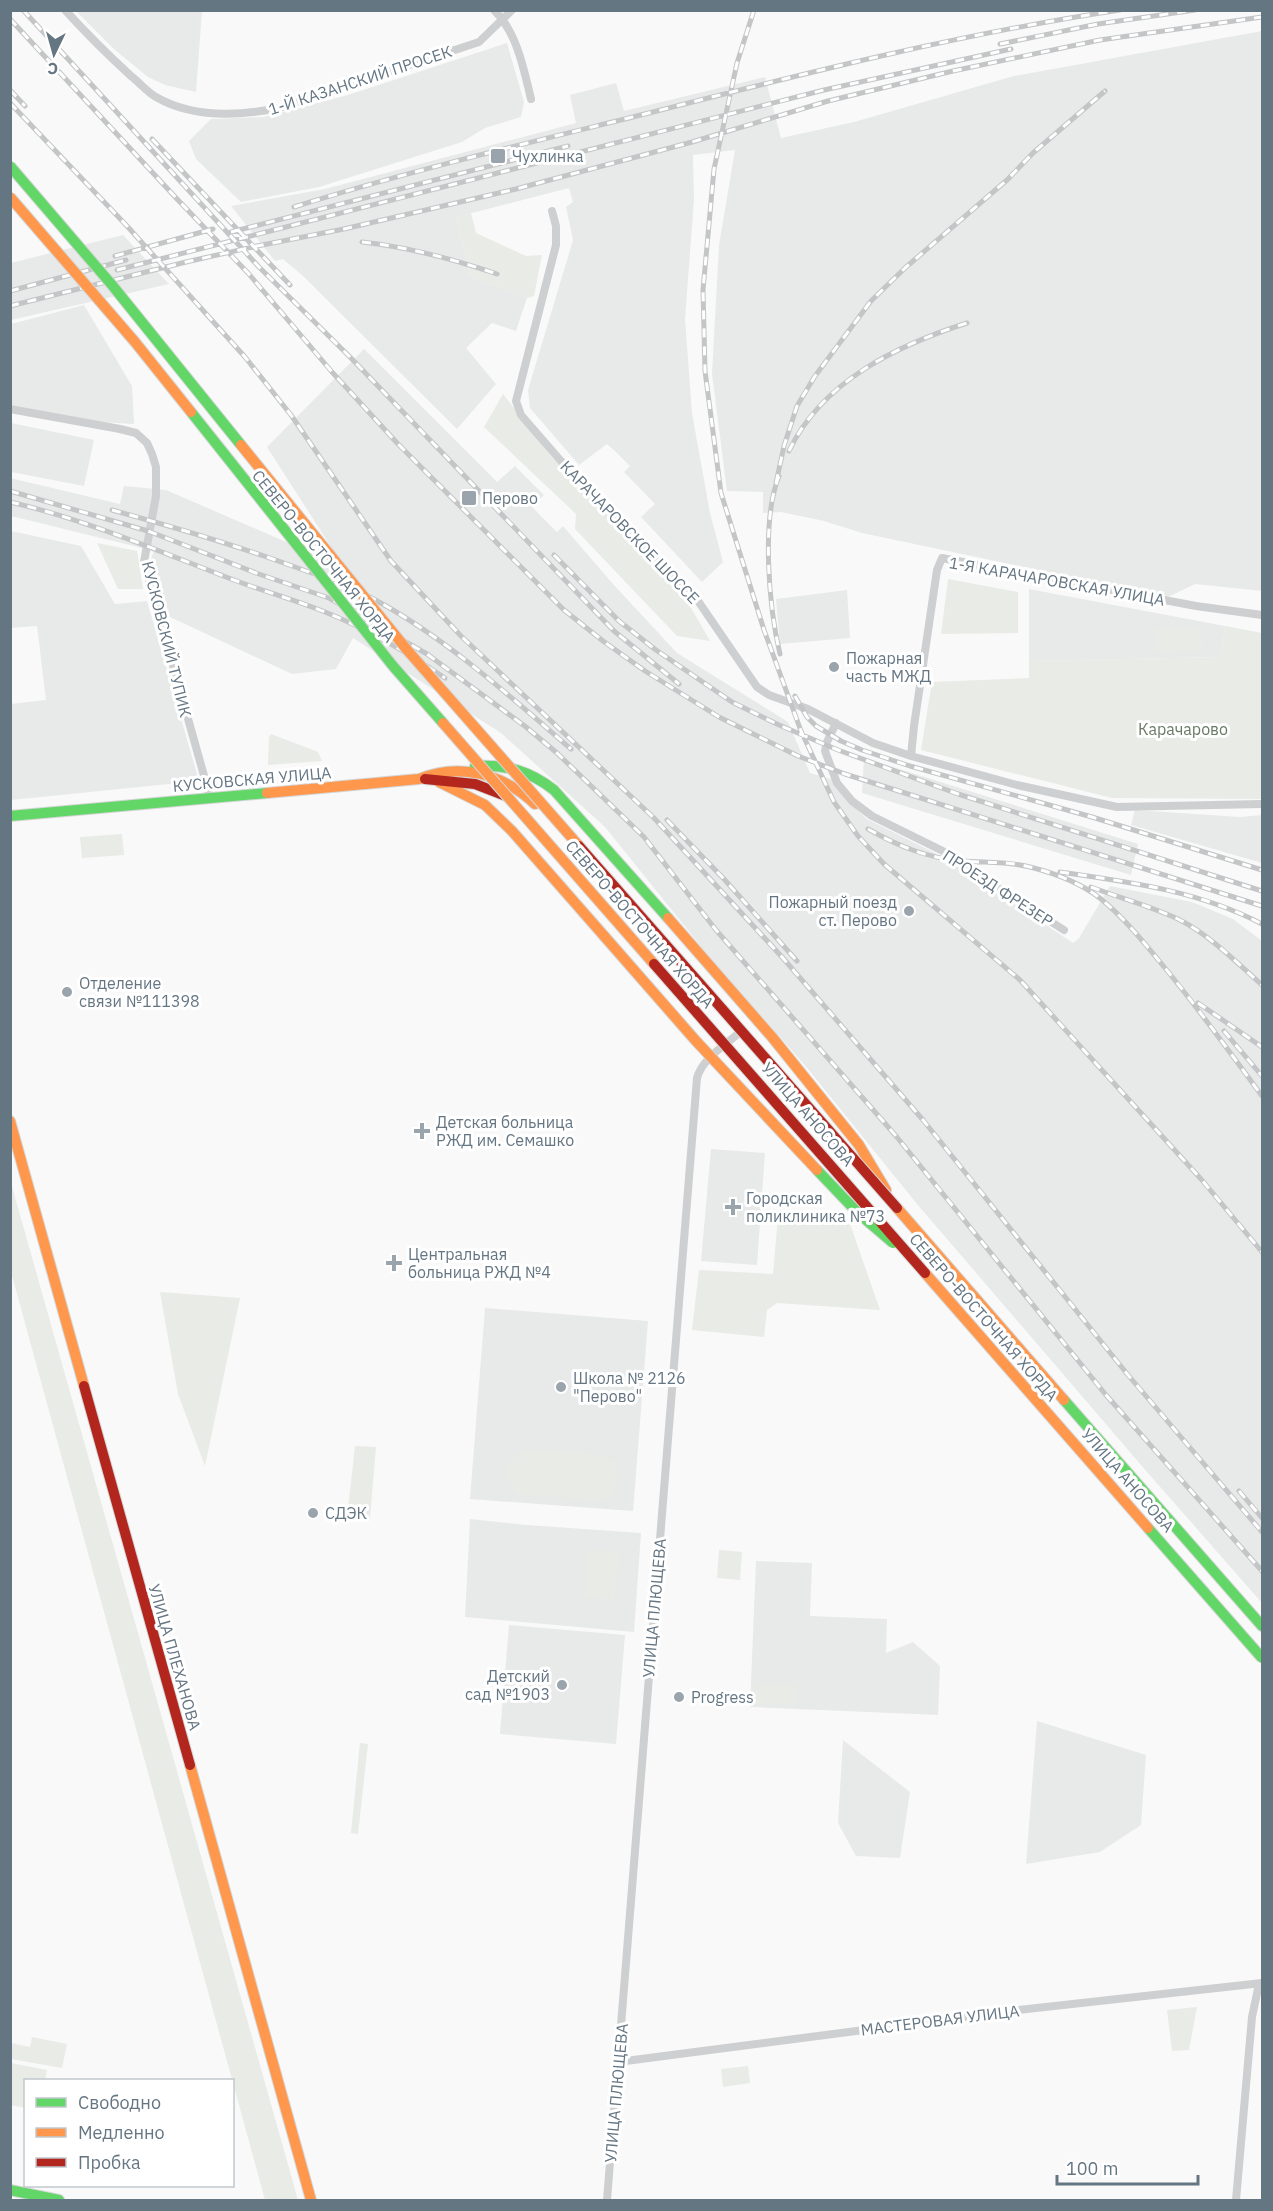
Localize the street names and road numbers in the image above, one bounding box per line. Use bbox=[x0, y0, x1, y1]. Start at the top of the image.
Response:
street label: 1-Й КАЗАНСКИЙ ПРОСЕК bbox=[266, 41, 454, 119]
street label: КАРАЧАРОВСКОЕ ШОССЕ bbox=[556, 456, 704, 608]
street label: СЕВЕРО-ВОСТОЧНАЯ ХОРДА bbox=[248, 466, 400, 646]
street label: 1-Я КАРАЧАРОВСКАЯ УЛИЦА bbox=[948, 552, 1166, 610]
street label: КУСКОВСКИЙ ТУПИК bbox=[138, 559, 196, 719]
street label: КУСКОВСКАЯ УЛИЦА bbox=[172, 762, 332, 796]
street label: СЕВЕРО-ВОСТОЧНАЯ ХОРДА bbox=[562, 836, 718, 1012]
street label: ПРОЕЗД ФРЕЗЕР bbox=[939, 845, 1057, 931]
street label: УЛИЦА АНОСОВА bbox=[757, 1058, 859, 1170]
street label: СЕВЕРО-ВОСТОЧНАЯ ХОРДА bbox=[906, 1229, 1062, 1405]
street label: УЛИЦА АНОСОВА bbox=[1077, 1424, 1179, 1536]
street label: УЛИЦА ПЛЮЩЕВА bbox=[638, 1537, 670, 1679]
street label: УЛИЦА ПЛЕХАНОВА bbox=[145, 1581, 205, 1733]
street label: МАСТЕРОВАЯ УЛИЦА bbox=[859, 2000, 1021, 2040]
street label: УЛИЦА ПЛЮЩЕВА bbox=[600, 2022, 632, 2164]

